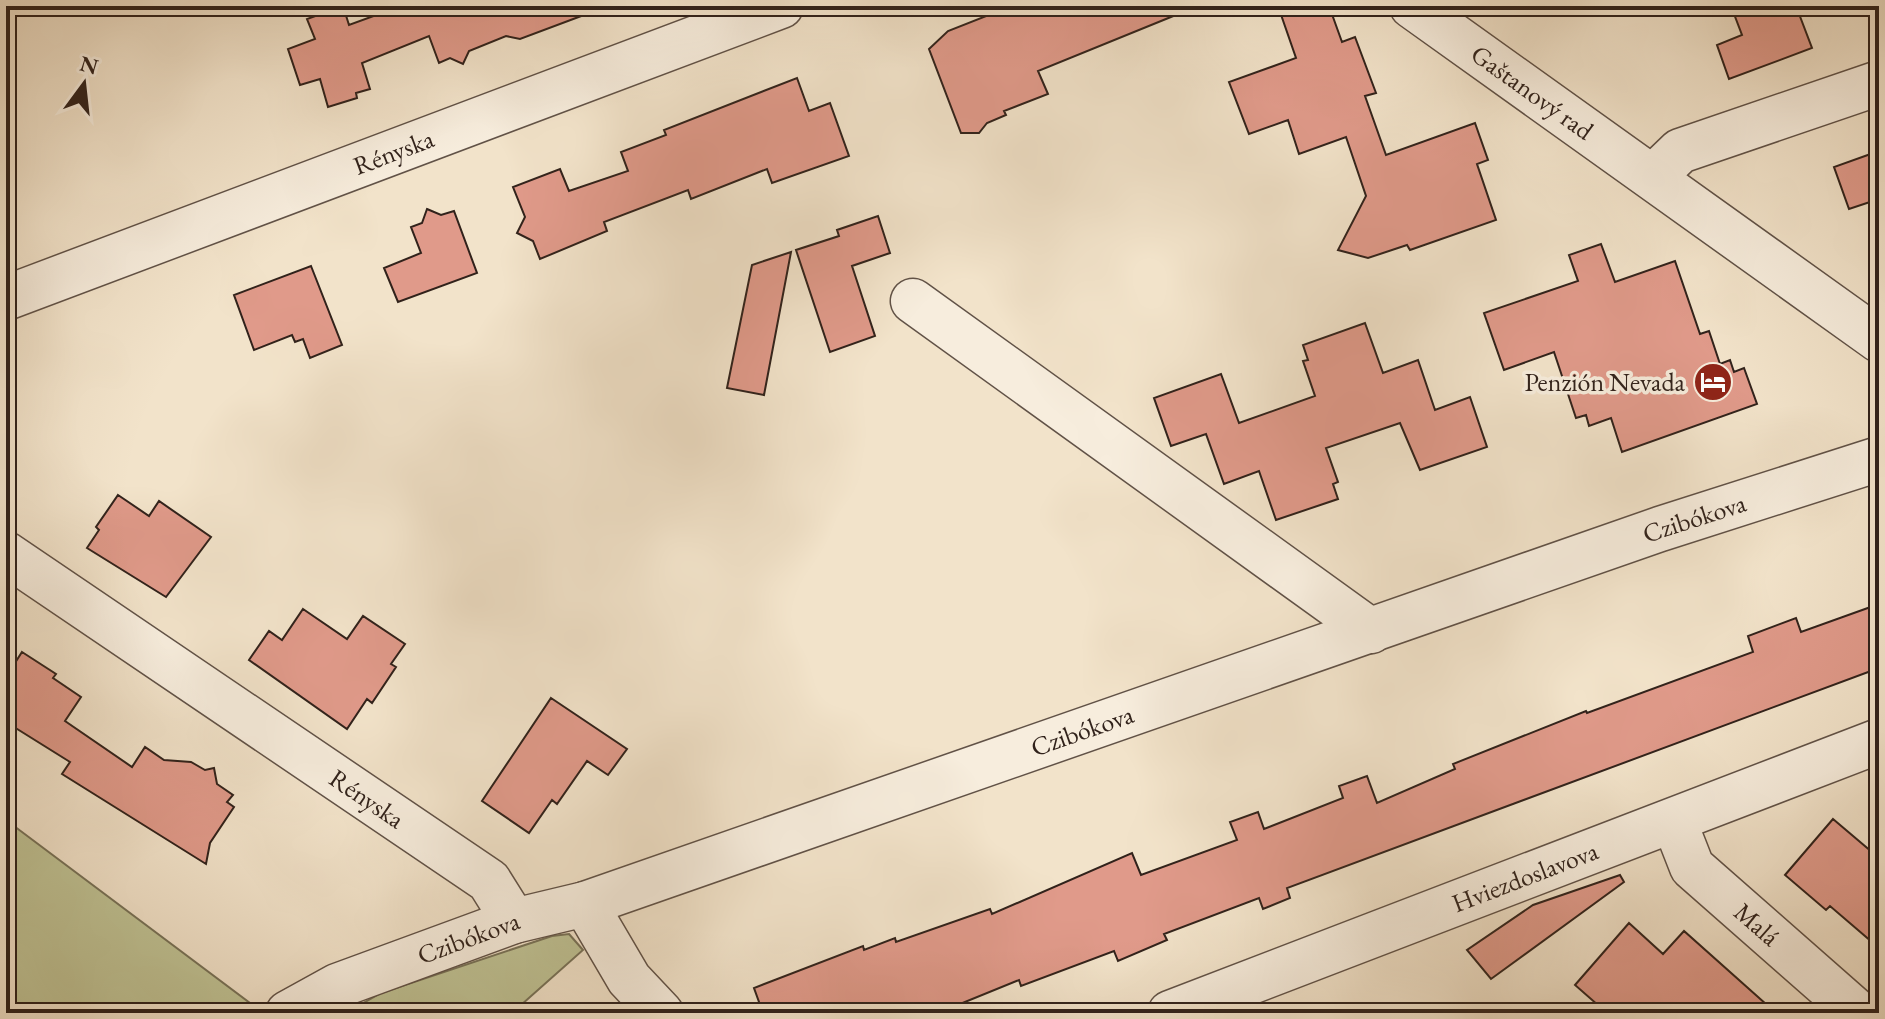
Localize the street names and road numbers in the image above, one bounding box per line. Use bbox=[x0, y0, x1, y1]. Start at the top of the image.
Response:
street label: Gaštanový rad bbox=[1464, 37, 1601, 148]
street label: Rényska bbox=[348, 121, 439, 183]
street label: Czibókova bbox=[1638, 485, 1751, 551]
street label: Czibókova bbox=[1026, 697, 1139, 764]
street label: Rényska bbox=[323, 761, 412, 836]
street label: Hviezdoslavova bbox=[1447, 833, 1603, 920]
street label: Malá bbox=[1727, 895, 1787, 954]
street label: Czibókova bbox=[413, 903, 525, 972]

